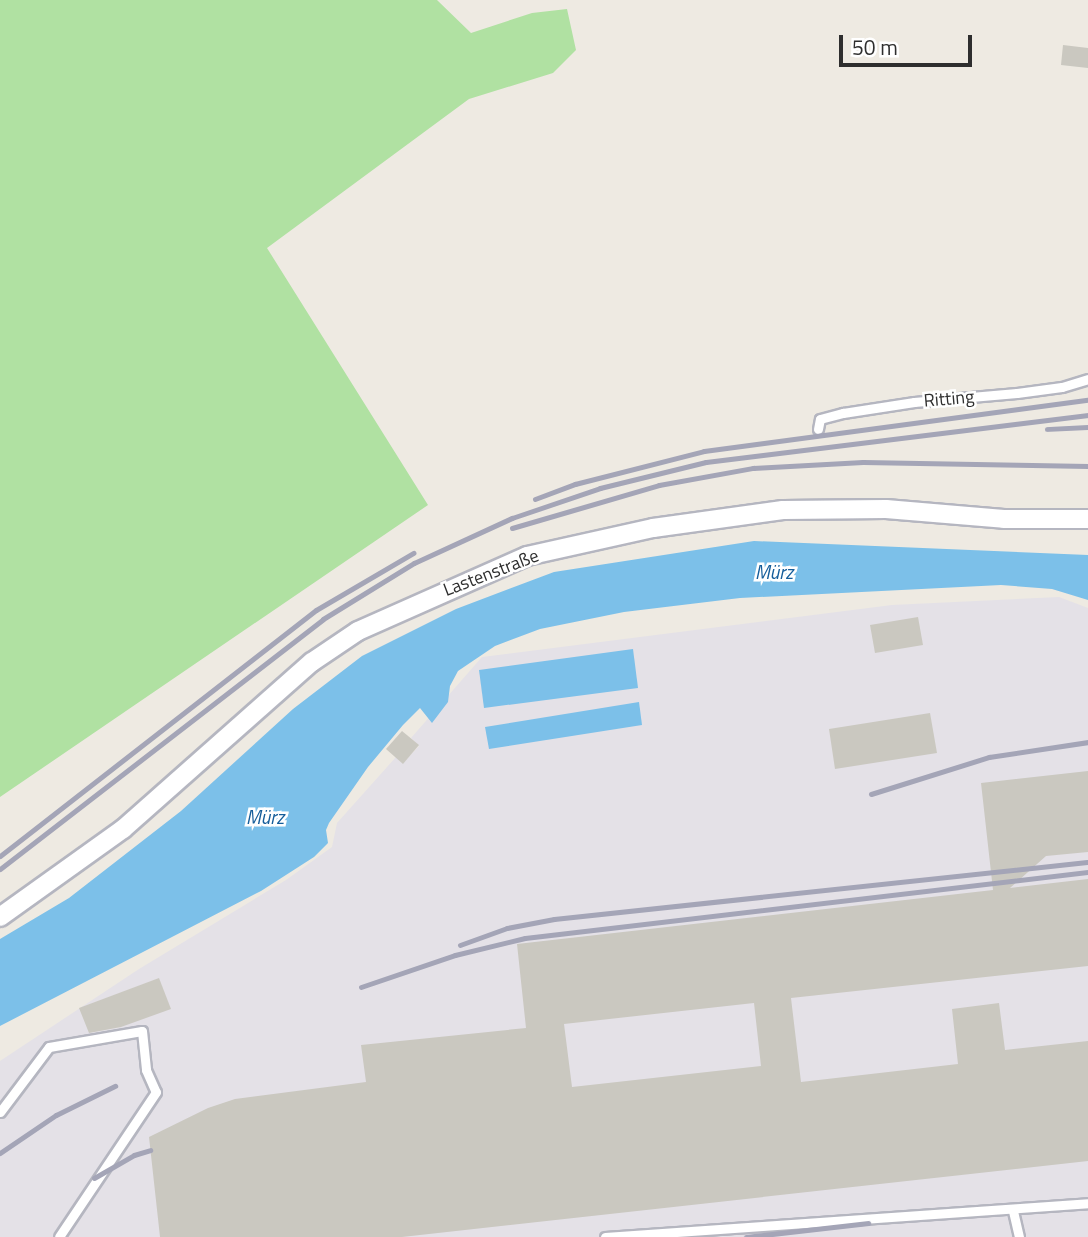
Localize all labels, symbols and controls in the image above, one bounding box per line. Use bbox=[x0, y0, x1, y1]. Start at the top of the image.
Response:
scale bar bbox=[843, 21, 976, 65]
text: 50 m bbox=[852, 31, 898, 63]
street label: Ritting bbox=[923, 386, 975, 412]
street label: Lastenstraße bbox=[440, 545, 542, 601]
water label: Mürz bbox=[755, 561, 793, 583]
water label: Mürz bbox=[246, 806, 284, 828]

